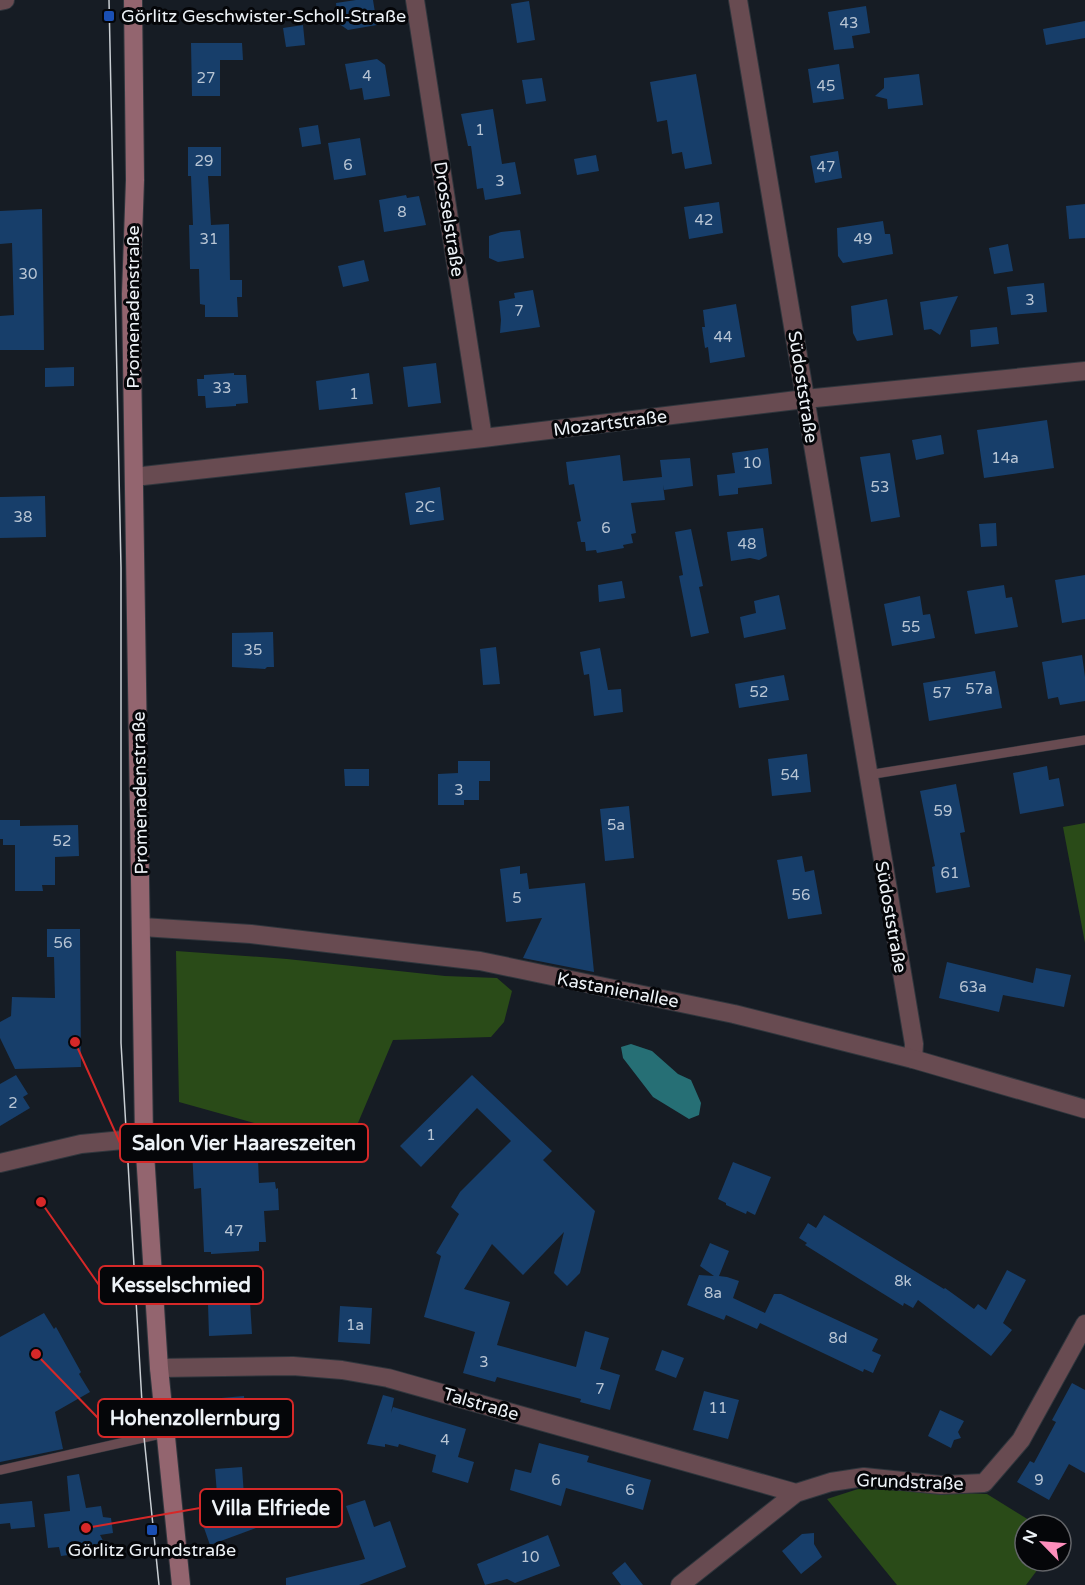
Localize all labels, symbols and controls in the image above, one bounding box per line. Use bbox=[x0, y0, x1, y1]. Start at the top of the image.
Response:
place label: Görlitz Geschwister-Scholl-Straße bbox=[121, 5, 406, 27]
marker: Görlitz Geschwister-Scholl-Straße bbox=[102, 9, 116, 23]
house number: 43 bbox=[840, 14, 858, 32]
house number: 4 bbox=[362, 67, 372, 85]
house number: 27 bbox=[197, 69, 215, 87]
house number: 45 bbox=[817, 77, 835, 95]
house number: 1 bbox=[475, 121, 485, 139]
house number: 29 bbox=[195, 152, 213, 170]
house number: 6 bbox=[343, 156, 353, 174]
house number: 47 bbox=[817, 158, 835, 176]
street label: Drosselstraße bbox=[429, 160, 469, 278]
house number: 3 bbox=[495, 172, 505, 190]
house number: 8 bbox=[397, 203, 407, 221]
house number: 42 bbox=[695, 211, 713, 229]
street label: Promenadenstraße bbox=[122, 225, 144, 389]
house number: 31 bbox=[200, 230, 218, 248]
house number: 49 bbox=[854, 230, 872, 248]
house number: 30 bbox=[19, 265, 37, 283]
house number: 3 bbox=[1025, 291, 1035, 309]
house number: 7 bbox=[514, 302, 524, 320]
house number: 44 bbox=[714, 328, 732, 346]
street label: Südoststraße bbox=[783, 329, 823, 445]
house number: 33 bbox=[213, 379, 231, 397]
house number: 1 bbox=[349, 385, 359, 403]
street label: Mozartstraße bbox=[552, 405, 668, 441]
house number: 14a bbox=[991, 449, 1019, 467]
house number: 10 bbox=[743, 454, 761, 472]
house number: 53 bbox=[871, 478, 889, 496]
house number: 2C bbox=[415, 498, 435, 516]
house number: 38 bbox=[14, 508, 32, 526]
house number: 6 bbox=[601, 519, 611, 537]
house number: 48 bbox=[738, 535, 756, 553]
house number: 55 bbox=[902, 618, 920, 636]
house number: 35 bbox=[244, 641, 262, 659]
house number: 57a bbox=[965, 680, 993, 698]
house number: 52 bbox=[750, 683, 768, 701]
house number: 57 bbox=[933, 684, 951, 702]
street label: Promenadenstraße bbox=[128, 711, 152, 875]
house number: 54 bbox=[781, 766, 799, 784]
house number: 3 bbox=[454, 781, 464, 799]
house number: 59 bbox=[934, 802, 952, 820]
house number: 5a bbox=[607, 816, 625, 834]
house number: 52 bbox=[53, 832, 71, 850]
street label: Südoststraße bbox=[870, 859, 912, 975]
house number: 61 bbox=[941, 864, 959, 882]
house number: 56 bbox=[792, 886, 810, 904]
house number: 5 bbox=[512, 889, 522, 907]
house number: 56 bbox=[54, 934, 72, 952]
street label: Kastanienallee bbox=[555, 967, 681, 1013]
house number: 63a bbox=[959, 978, 987, 996]
house number: 2 bbox=[8, 1094, 18, 1112]
callout: Salon Vier Haareszeiten bbox=[120, 1124, 368, 1162]
house number: 1 bbox=[426, 1126, 436, 1144]
text: Salon Vier Haareszeiten bbox=[132, 1132, 356, 1156]
house number: 47 bbox=[225, 1222, 243, 1240]
callout: Kesselschmied bbox=[99, 1266, 263, 1304]
house number: 8k bbox=[894, 1272, 912, 1290]
text: Kesselschmied bbox=[111, 1274, 251, 1298]
house number: 8a bbox=[704, 1284, 722, 1302]
house number: 1a bbox=[346, 1316, 364, 1334]
house number: 8d bbox=[829, 1329, 847, 1347]
house number: 3 bbox=[479, 1353, 489, 1371]
house number: 7 bbox=[595, 1380, 605, 1398]
street label: Talstraße bbox=[441, 1383, 521, 1425]
callout: Hohenzollernburg bbox=[98, 1399, 293, 1437]
house number: 11 bbox=[709, 1399, 727, 1417]
text: Hohenzollernburg bbox=[110, 1407, 280, 1431]
house number: 4 bbox=[440, 1431, 450, 1449]
street label: Grundstraße bbox=[856, 1469, 964, 1495]
house number: 6 bbox=[551, 1471, 561, 1489]
house number: 9 bbox=[1034, 1471, 1044, 1489]
house number: 6 bbox=[625, 1481, 635, 1499]
callout: Villa Elfriede bbox=[200, 1489, 342, 1527]
text: Villa Elfriede bbox=[212, 1497, 330, 1521]
north arrow bbox=[1013, 1513, 1073, 1573]
marker: Görlitz Grundstraße bbox=[145, 1523, 159, 1537]
text: N bbox=[1019, 1527, 1042, 1547]
place label: Görlitz Grundstraße bbox=[68, 1539, 236, 1561]
house number: 10 bbox=[521, 1548, 539, 1566]

